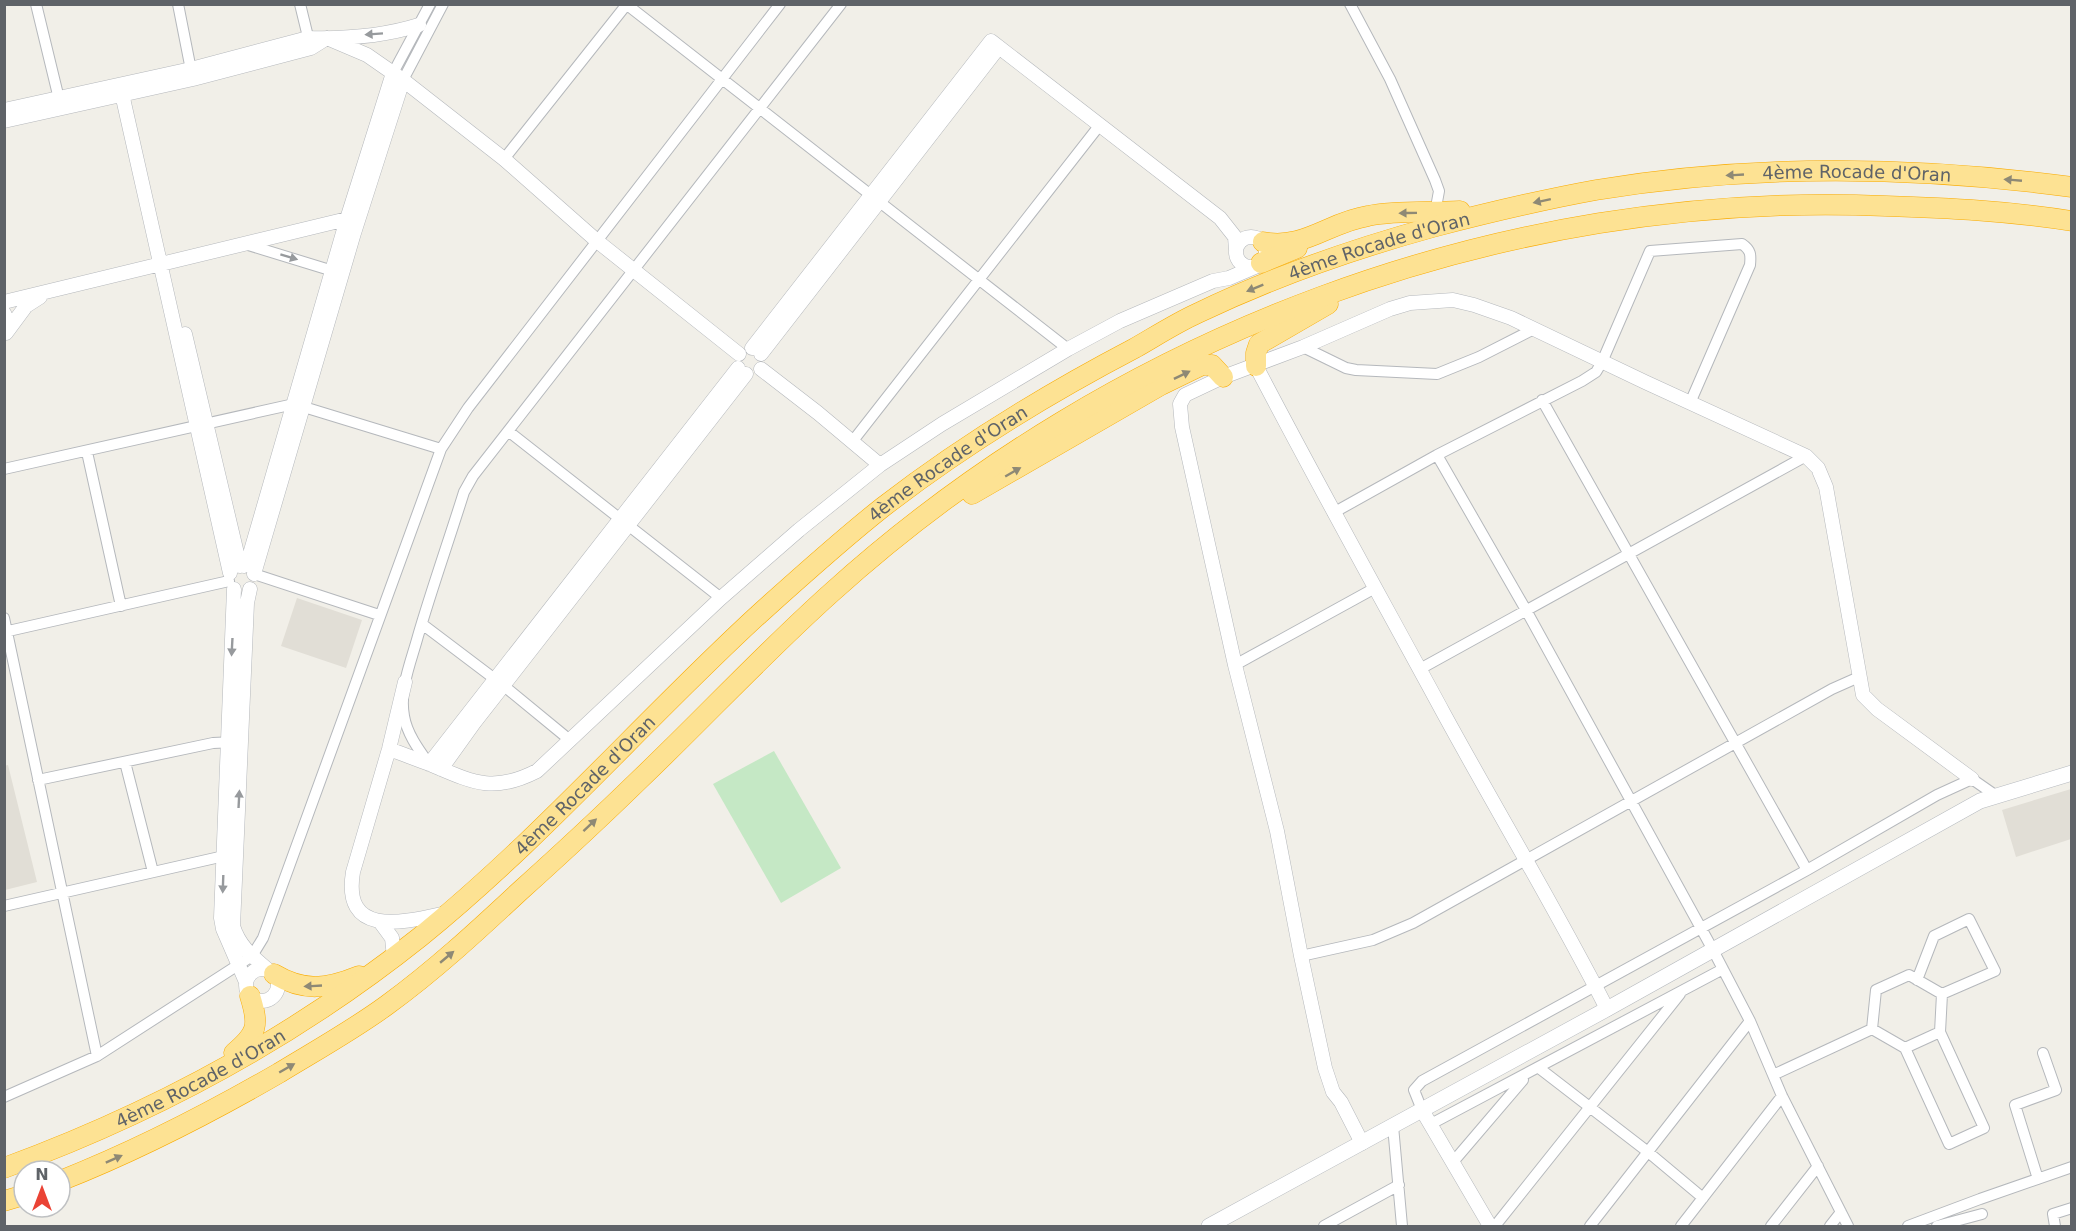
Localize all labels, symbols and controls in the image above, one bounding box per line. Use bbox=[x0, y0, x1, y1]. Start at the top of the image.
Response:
one-way arrow bbox=[364, 29, 383, 39]
street label: 4ème Rocade d'Oran bbox=[1762, 160, 1952, 185]
one-way arrow bbox=[1725, 170, 1744, 179]
one-way arrow bbox=[2004, 175, 2023, 185]
one-way arrow bbox=[1532, 197, 1551, 206]
street label: 4ème Rocade d'Oran bbox=[1285, 208, 1472, 284]
one-way arrow bbox=[1398, 208, 1417, 218]
one-way arrow bbox=[280, 253, 298, 263]
one-way arrow bbox=[1246, 284, 1264, 293]
one-way arrow bbox=[1174, 371, 1191, 380]
street label: 4ème Rocade d'Oran bbox=[863, 401, 1031, 526]
one-way arrow bbox=[1005, 466, 1021, 477]
one-way arrow bbox=[228, 638, 237, 657]
street label: 4ème Rocade d'Oran bbox=[510, 711, 659, 859]
one-way arrow bbox=[235, 790, 244, 809]
one-way arrow bbox=[583, 819, 597, 833]
one-way arrow bbox=[218, 874, 227, 893]
one-way arrow bbox=[439, 951, 455, 964]
one-way arrow bbox=[304, 982, 323, 991]
street label: 4ème Rocade d'Oran bbox=[112, 1024, 289, 1132]
one-way arrow bbox=[279, 1063, 296, 1073]
one-way arrow bbox=[106, 1154, 123, 1163]
north arrow bbox=[12, 1159, 72, 1219]
text: N bbox=[35, 1165, 49, 1184]

